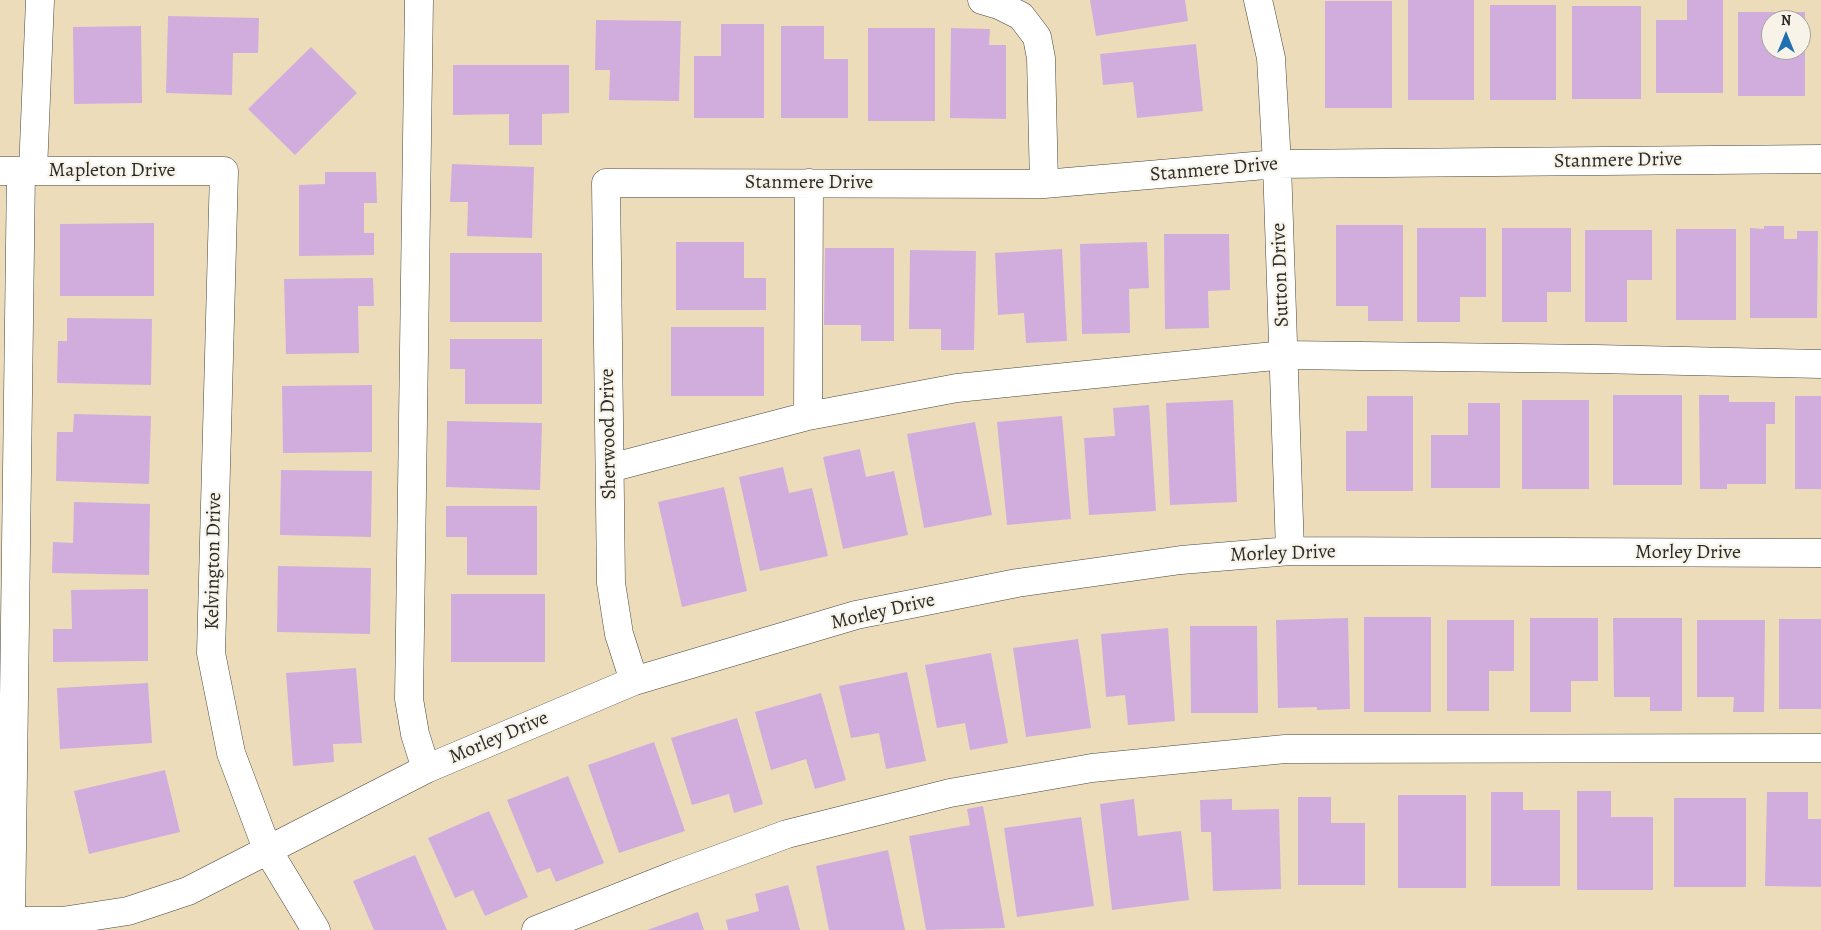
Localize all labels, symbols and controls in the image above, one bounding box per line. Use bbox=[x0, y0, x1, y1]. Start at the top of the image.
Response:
north arrow bbox=[1761, 10, 1811, 60]
text: N bbox=[1781, 11, 1791, 30]
street label: Stanmere Drive bbox=[1554, 148, 1682, 174]
street label: Stanmere Drive bbox=[1149, 152, 1279, 188]
street label: Mapleton Drive bbox=[49, 159, 175, 183]
street label: Stanmere Drive bbox=[745, 171, 873, 195]
street label: Sutton Drive bbox=[1267, 222, 1295, 328]
street label: Sherwood Drive bbox=[596, 368, 622, 500]
street label: Kelvington Drive bbox=[201, 492, 227, 630]
street label: Morley Drive bbox=[1230, 540, 1336, 568]
street label: Morley Drive bbox=[1635, 541, 1741, 565]
street label: Morley Drive bbox=[829, 588, 937, 636]
street label: Morley Drive bbox=[446, 706, 552, 770]

